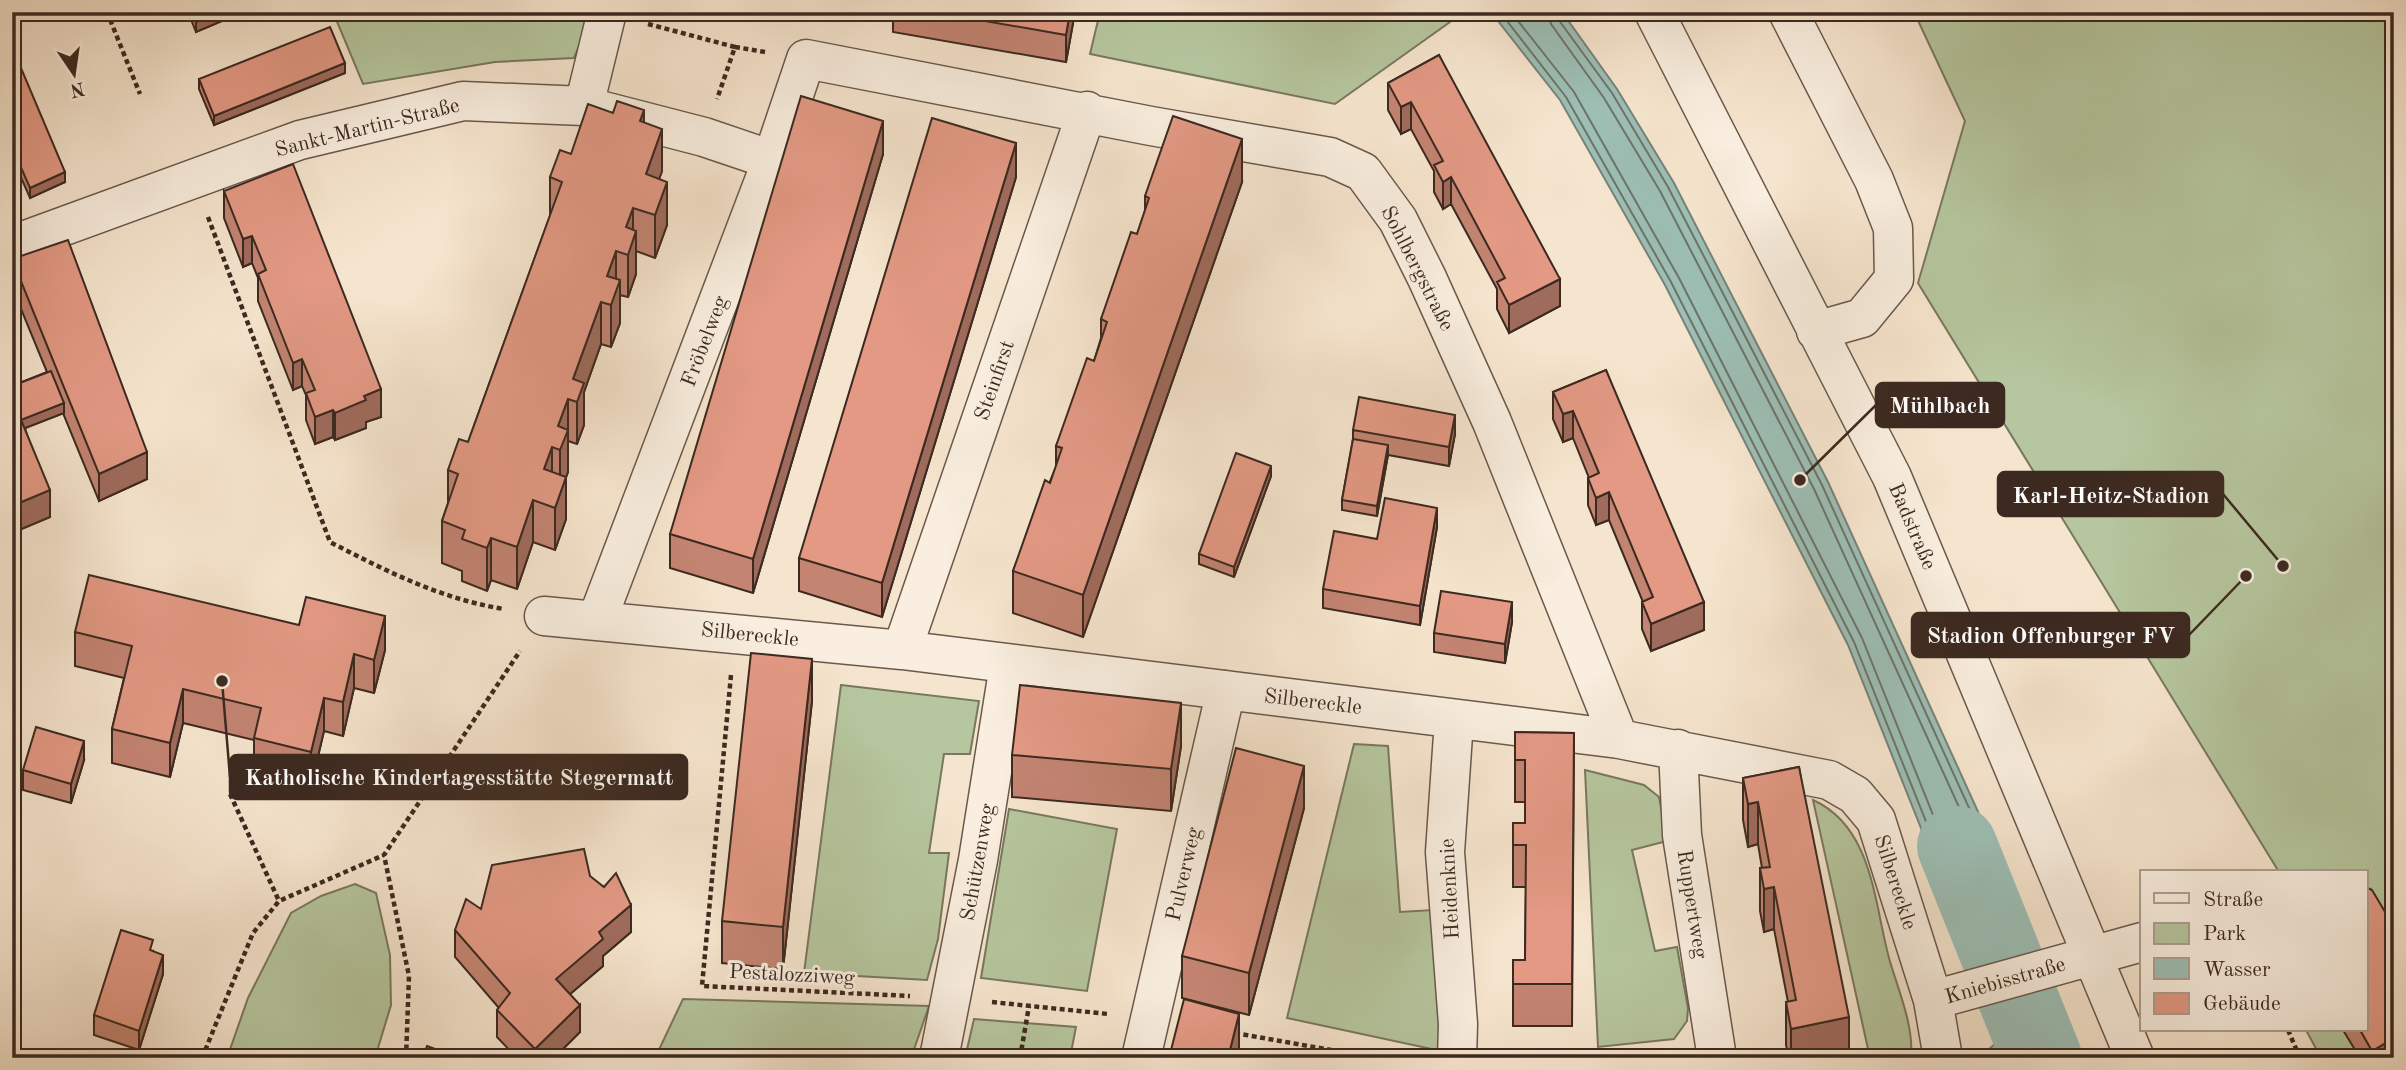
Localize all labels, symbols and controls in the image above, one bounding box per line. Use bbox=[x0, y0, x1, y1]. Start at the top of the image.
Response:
north arrow bbox=[38, 38, 108, 108]
text: N bbox=[68, 77, 86, 99]
street label: Sankt-Martin-Straße bbox=[273, 95, 462, 162]
street label: Sohlbergstraße bbox=[1376, 203, 1457, 335]
street label: Fröbelweg bbox=[678, 293, 733, 390]
street label: Steinfirst bbox=[972, 338, 1019, 423]
callout: Mühlbach bbox=[1876, 383, 2004, 427]
text: Mühlbach bbox=[1890, 395, 1990, 418]
callout: Karl-Heitz-Stadion bbox=[1998, 472, 2223, 516]
street label: Badstraße bbox=[1884, 480, 1939, 573]
text: Karl-Heitz-Stadion bbox=[2013, 485, 2210, 508]
callout: Stadion Offenburger FV bbox=[1912, 613, 2189, 657]
street label: Silbereckle bbox=[700, 620, 800, 651]
text: Stadion Offenburger FV bbox=[1927, 625, 2175, 648]
street label: Silbereckle bbox=[1263, 686, 1363, 719]
callout: Katholische Kindertagesstätte Stegermatt bbox=[230, 755, 687, 799]
text: Katholische Kindertagesstätte Stegermatt bbox=[245, 767, 673, 790]
street label: Schützenweg bbox=[958, 801, 999, 923]
street label: Pulverweg bbox=[1163, 825, 1206, 923]
street label: Silbereckle bbox=[1869, 832, 1920, 933]
street label: Heidenknie bbox=[1437, 838, 1464, 940]
street label: Ruppertweg bbox=[1673, 848, 1711, 961]
legend bbox=[2140, 870, 2368, 1032]
text: Straße bbox=[2203, 890, 2263, 911]
text: Park bbox=[2203, 924, 2246, 945]
street label: Kniebisstraße bbox=[1943, 954, 2068, 1009]
text: Wasser bbox=[2203, 960, 2271, 981]
street label: Pestalozziweg bbox=[728, 962, 856, 989]
text: Gebäude bbox=[2203, 994, 2281, 1015]

